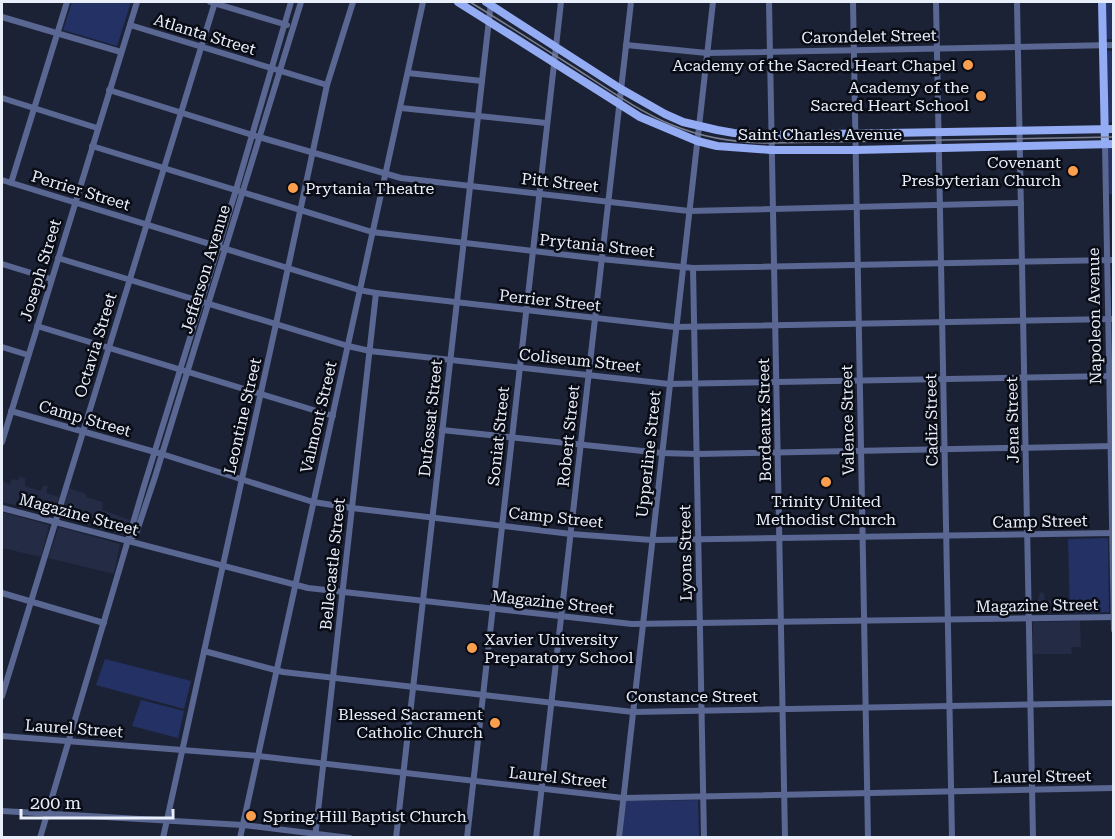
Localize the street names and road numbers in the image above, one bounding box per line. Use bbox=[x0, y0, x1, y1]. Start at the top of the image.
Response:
street label: Atlanta Street bbox=[152, 10, 258, 59]
street label: Carondelet Street bbox=[801, 26, 937, 47]
street label: Saint Charles Avenue bbox=[738, 125, 902, 144]
street label: Perrier Street bbox=[29, 166, 133, 215]
street label: Pitt Street bbox=[520, 169, 599, 196]
street label: Jefferson Avenue bbox=[177, 202, 234, 336]
street label: Joseph Street bbox=[16, 217, 65, 323]
street label: Prytania Street bbox=[538, 230, 656, 261]
street label: Napoleon Avenue bbox=[1084, 247, 1105, 385]
street label: Perrier Street bbox=[498, 286, 602, 315]
street label: Octavia Street bbox=[70, 290, 120, 400]
street label: Coliseum Street bbox=[518, 345, 642, 376]
street label: Leontine Street bbox=[220, 356, 265, 476]
street label: Dufossat Street bbox=[415, 358, 446, 478]
street label: Bordeaux Street bbox=[754, 358, 775, 482]
street label: Valmont Street bbox=[296, 359, 341, 475]
street label: Valence Street bbox=[837, 365, 858, 475]
street label: Cadiz Street bbox=[921, 373, 942, 467]
street label: Jena Street bbox=[1002, 377, 1023, 463]
street label: Robert Street bbox=[554, 384, 583, 488]
street label: Soniat Street bbox=[484, 385, 513, 487]
street label: Upperline Street bbox=[632, 389, 665, 519]
street label: Camp Street bbox=[37, 396, 133, 441]
street label: Magazine Street bbox=[17, 489, 141, 540]
street label: Bellecastle Street bbox=[316, 497, 349, 631]
street label: Camp Street bbox=[508, 503, 604, 532]
street label: Lyons Street bbox=[675, 505, 696, 601]
street label: Camp Street bbox=[992, 511, 1088, 532]
street label: Magazine Street bbox=[491, 587, 615, 618]
street label: Magazine Street bbox=[975, 595, 1099, 616]
street label: Constance Street bbox=[626, 687, 758, 706]
street label: Laurel Street bbox=[24, 716, 124, 741]
street label: Laurel Street bbox=[508, 763, 608, 792]
street label: Laurel Street bbox=[993, 766, 1091, 787]

